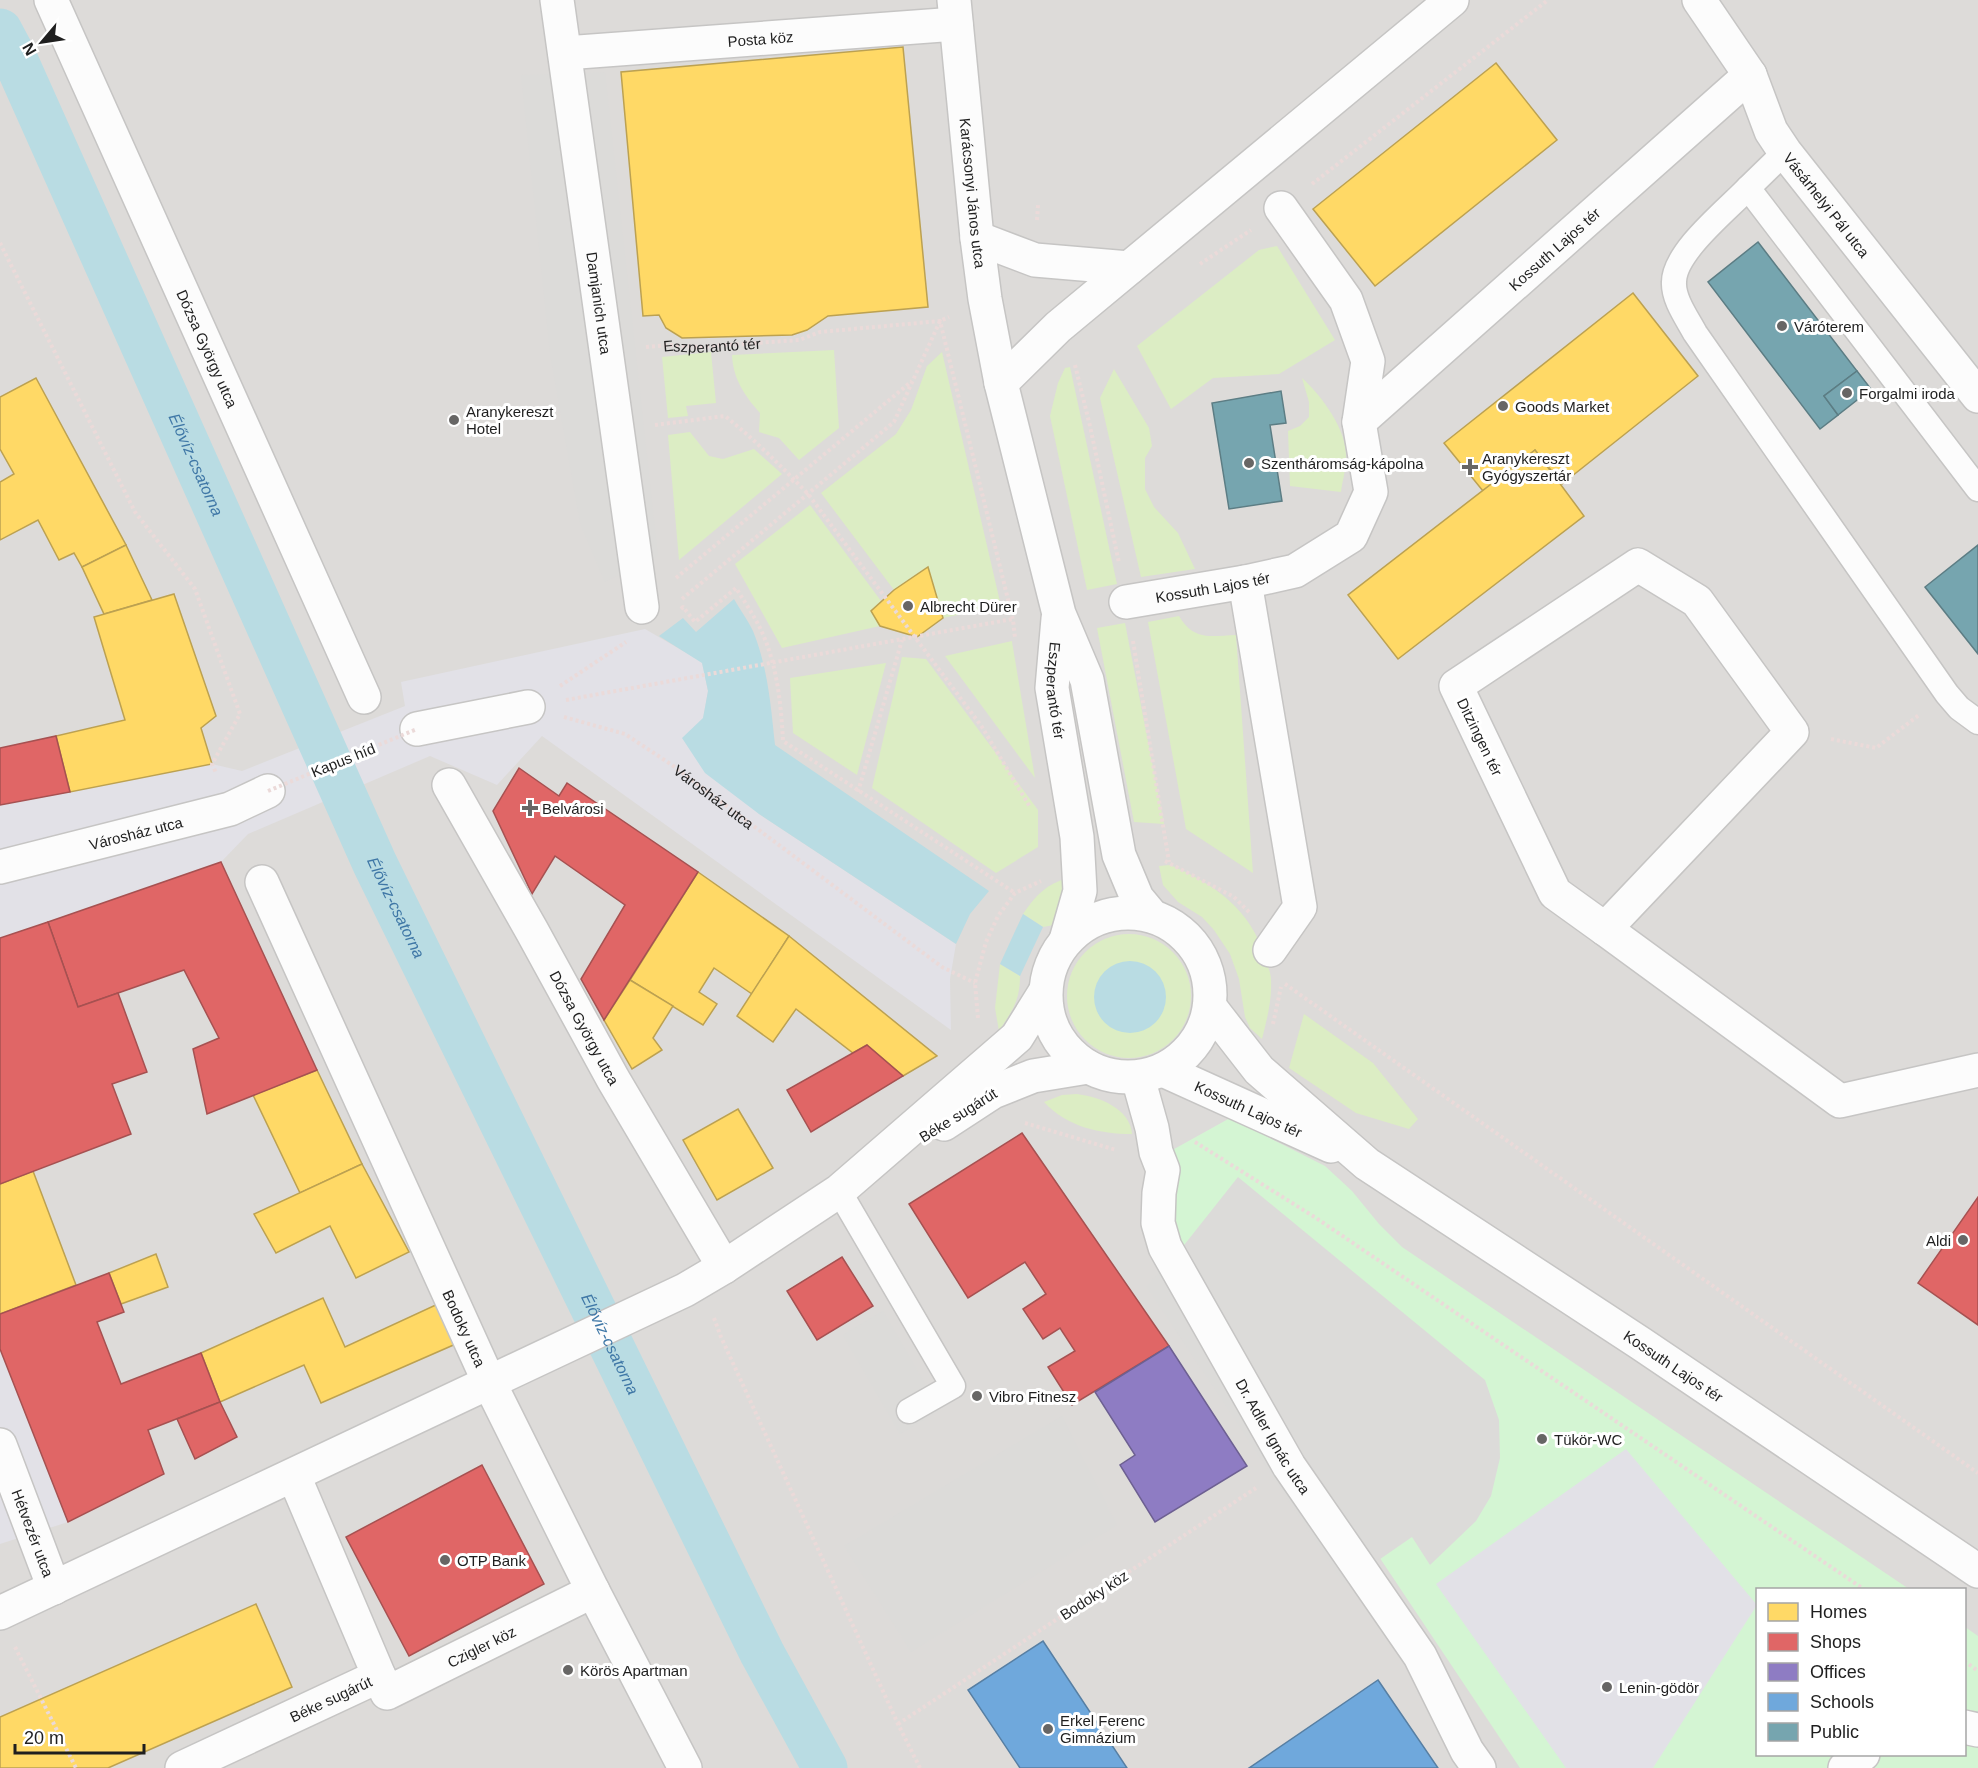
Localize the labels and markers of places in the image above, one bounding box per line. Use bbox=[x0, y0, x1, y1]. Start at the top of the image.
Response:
place label: Váróterem bbox=[1794, 318, 1864, 335]
marker: Váróterem bbox=[1775, 319, 1789, 333]
place label: Forgalmi iroda bbox=[1859, 385, 1956, 402]
marker: Forgalmi iroda bbox=[1840, 386, 1854, 400]
place label: Goods Market bbox=[1515, 398, 1610, 415]
marker: Goods Market bbox=[1496, 399, 1510, 413]
place label: Aranykereszt Hotel bbox=[466, 403, 554, 437]
marker: Aranykereszt Hotel bbox=[447, 413, 461, 427]
place label: Aranykereszt Gyógyszertár bbox=[1482, 450, 1571, 484]
place label: Szentháromság-kápolna bbox=[1261, 455, 1424, 472]
marker: Szentháromság-kápolna bbox=[1242, 456, 1256, 470]
marker: Aranykereszt Gyógyszertár bbox=[1463, 460, 1477, 474]
place label: Albrecht Dürer bbox=[920, 598, 1017, 615]
marker: Albrecht Dürer bbox=[901, 599, 915, 613]
place label: Belvárosi bbox=[542, 800, 604, 817]
marker: Belvárosi bbox=[523, 801, 537, 815]
place label: Aldi bbox=[1926, 1232, 1951, 1249]
marker: Aldi bbox=[1956, 1233, 1970, 1247]
place label: Vibro Fitnesz bbox=[989, 1388, 1076, 1405]
marker: Vibro Fitnesz bbox=[970, 1389, 984, 1403]
place label: Tükör-WC bbox=[1554, 1431, 1622, 1448]
marker: Tükör-WC bbox=[1535, 1432, 1549, 1446]
place label: OTP Bank bbox=[457, 1552, 526, 1569]
marker: OTP Bank bbox=[438, 1553, 452, 1567]
place label: Körös Apartman bbox=[580, 1662, 688, 1679]
marker: Körös Apartman bbox=[561, 1663, 575, 1677]
place label: Lenin-gödör bbox=[1619, 1679, 1699, 1696]
marker: Lenin-gödör bbox=[1600, 1680, 1614, 1694]
place label: Erkel Ferenc Gimnázium bbox=[1060, 1712, 1146, 1746]
marker: Erkel Ferenc Gimnázium bbox=[1041, 1722, 1055, 1736]

